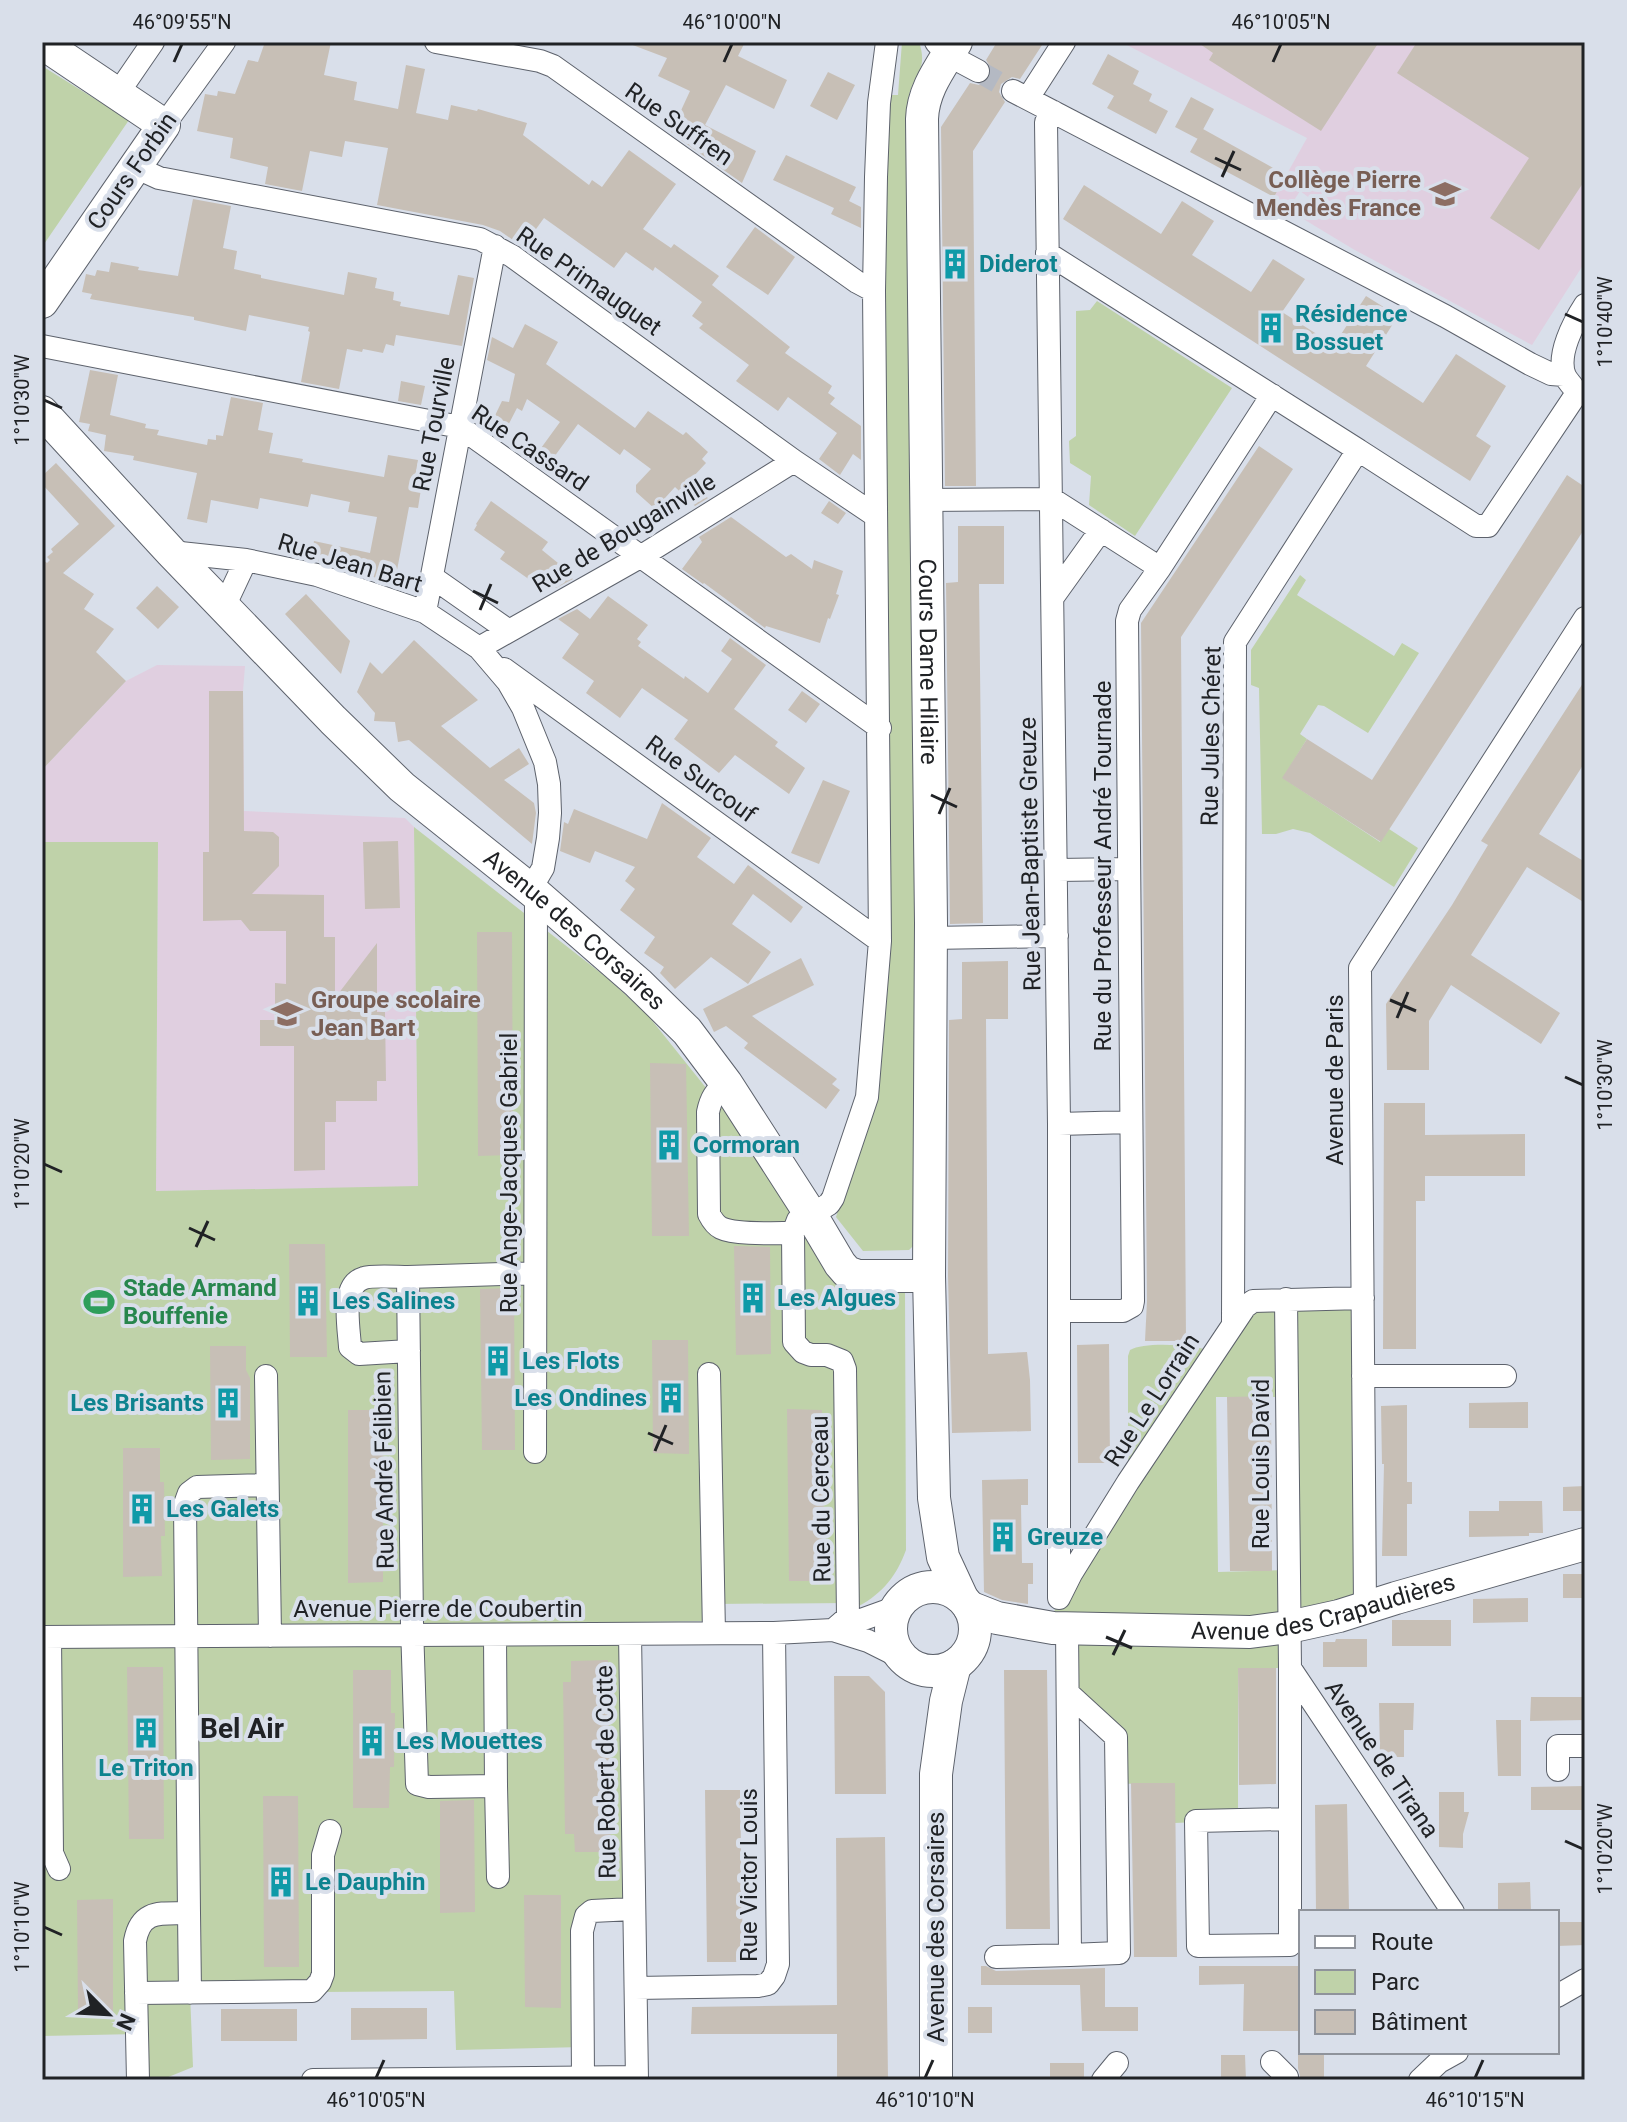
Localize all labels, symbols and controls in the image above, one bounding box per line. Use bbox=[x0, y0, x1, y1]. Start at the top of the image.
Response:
text: 46°09'55"N bbox=[132, 10, 232, 34]
text: 46°10'00"N bbox=[682, 10, 782, 34]
text: 46°10'05"N bbox=[1231, 10, 1331, 34]
street label: Rue Suffren bbox=[620, 77, 738, 171]
street label: Cours Forbin bbox=[81, 107, 183, 235]
place label: Collège Pierre Mendès France bbox=[1256, 166, 1421, 222]
school or university icon: Collège Pierre Mendès France bbox=[1428, 177, 1462, 211]
street label: Rue Primauguet bbox=[511, 221, 667, 341]
building icon: Diderot bbox=[938, 247, 972, 281]
place label: Diderot bbox=[979, 250, 1058, 278]
text: 1°10'40"W bbox=[1593, 276, 1617, 368]
place label: Résidence Bossuet bbox=[1295, 300, 1407, 356]
building icon: Résidence Bossuet bbox=[1254, 311, 1288, 345]
text: 1°10'30"W bbox=[10, 354, 34, 446]
street label: Rue Tourville bbox=[407, 354, 461, 494]
street label: Rue Cassard bbox=[466, 399, 594, 497]
street label: Rue de Bougainville bbox=[528, 467, 720, 599]
street label: Rue Jean Bart bbox=[274, 528, 426, 598]
street label: Cours Dame Hilaire bbox=[913, 559, 943, 765]
street label: Rue Jules Chéret bbox=[1195, 646, 1227, 826]
street label: Rue du Professeur André Tournade bbox=[1089, 680, 1117, 1052]
street label: Rue Jean-Baptiste Greuze bbox=[1014, 717, 1046, 991]
street label: Rue Surcouf bbox=[640, 729, 762, 829]
street label: Avenue des Corsaires bbox=[478, 844, 671, 1016]
place label: Groupe scolaire Jean Bart bbox=[311, 986, 481, 1042]
street label: Avenue de Paris bbox=[1321, 994, 1349, 1166]
school or university icon: Groupe scolaire Jean Bart bbox=[270, 997, 304, 1031]
street label: Rue Ange-Jacques Gabriel bbox=[495, 1033, 523, 1313]
text: 1°10'30"W bbox=[1593, 1039, 1617, 1131]
text: 1°10'20"W bbox=[10, 1118, 34, 1210]
building icon: Cormoran bbox=[652, 1128, 686, 1162]
place label: Cormoran bbox=[693, 1131, 800, 1159]
place label: Stade Armand Bouffenie bbox=[123, 1274, 277, 1330]
building icon: Les Algues bbox=[736, 1281, 770, 1315]
building icon: Les Salines bbox=[291, 1284, 325, 1318]
place label: Les Algues bbox=[777, 1284, 896, 1312]
sports icon: Stade Armand Bouffenie bbox=[82, 1285, 116, 1319]
place label: Les Salines bbox=[332, 1287, 455, 1315]
street label: Rue Le Lorrain bbox=[1099, 1328, 1205, 1472]
building icon: Les Flots bbox=[481, 1344, 515, 1378]
place label: Les Flots bbox=[522, 1347, 620, 1375]
street label: Rue André Félibien bbox=[368, 1371, 400, 1569]
street label: Rue Louis David bbox=[1247, 1379, 1275, 1549]
building icon: Les Ondines bbox=[654, 1381, 688, 1415]
place label: Les Ondines bbox=[514, 1384, 647, 1412]
building icon: Les Brisants bbox=[211, 1386, 245, 1420]
place label: Les Brisants bbox=[70, 1389, 204, 1417]
street label: Rue du Cerceau bbox=[806, 1415, 836, 1583]
building icon: Les Galets bbox=[125, 1492, 159, 1526]
place label: Les Galets bbox=[166, 1495, 279, 1523]
building icon: Greuze bbox=[986, 1520, 1020, 1554]
place label: Greuze bbox=[1027, 1523, 1103, 1551]
street label: Avenue des Crapaudières bbox=[1191, 1568, 1458, 1646]
street label: Avenue Pierre de Coubertin bbox=[293, 1595, 583, 1623]
street label: Rue Robert de Cotte bbox=[590, 1665, 622, 1879]
street label: Avenue de Tirana bbox=[1319, 1675, 1445, 1843]
district label: Bel Air bbox=[200, 1712, 284, 1745]
building icon: Le Triton bbox=[129, 1716, 163, 1750]
building icon: Les Mouettes bbox=[355, 1724, 389, 1758]
place label: Les Mouettes bbox=[396, 1727, 543, 1755]
place label: Le Triton bbox=[98, 1754, 194, 1782]
street label: Rue Victor Louis bbox=[735, 1788, 763, 1962]
text: 1°10'20"W bbox=[1593, 1803, 1617, 1895]
street label: Avenue des Corsaires bbox=[922, 1812, 950, 2042]
building icon: Le Dauphin bbox=[264, 1865, 298, 1899]
place label: Le Dauphin bbox=[305, 1868, 426, 1896]
text: 1°10'10"W bbox=[10, 1881, 34, 1973]
legend bbox=[1299, 1910, 1559, 2054]
text: Route bbox=[1371, 1928, 1433, 1956]
text: Parc bbox=[1371, 1968, 1420, 1996]
north arrow bbox=[68, 1974, 148, 2054]
text: Bâtiment bbox=[1371, 2008, 1468, 2036]
text: N bbox=[111, 2010, 140, 2034]
text: 46°10'05"N bbox=[326, 2088, 426, 2112]
text: 46°10'10"N bbox=[875, 2088, 975, 2112]
text: 46°10'15"N bbox=[1425, 2088, 1525, 2112]

